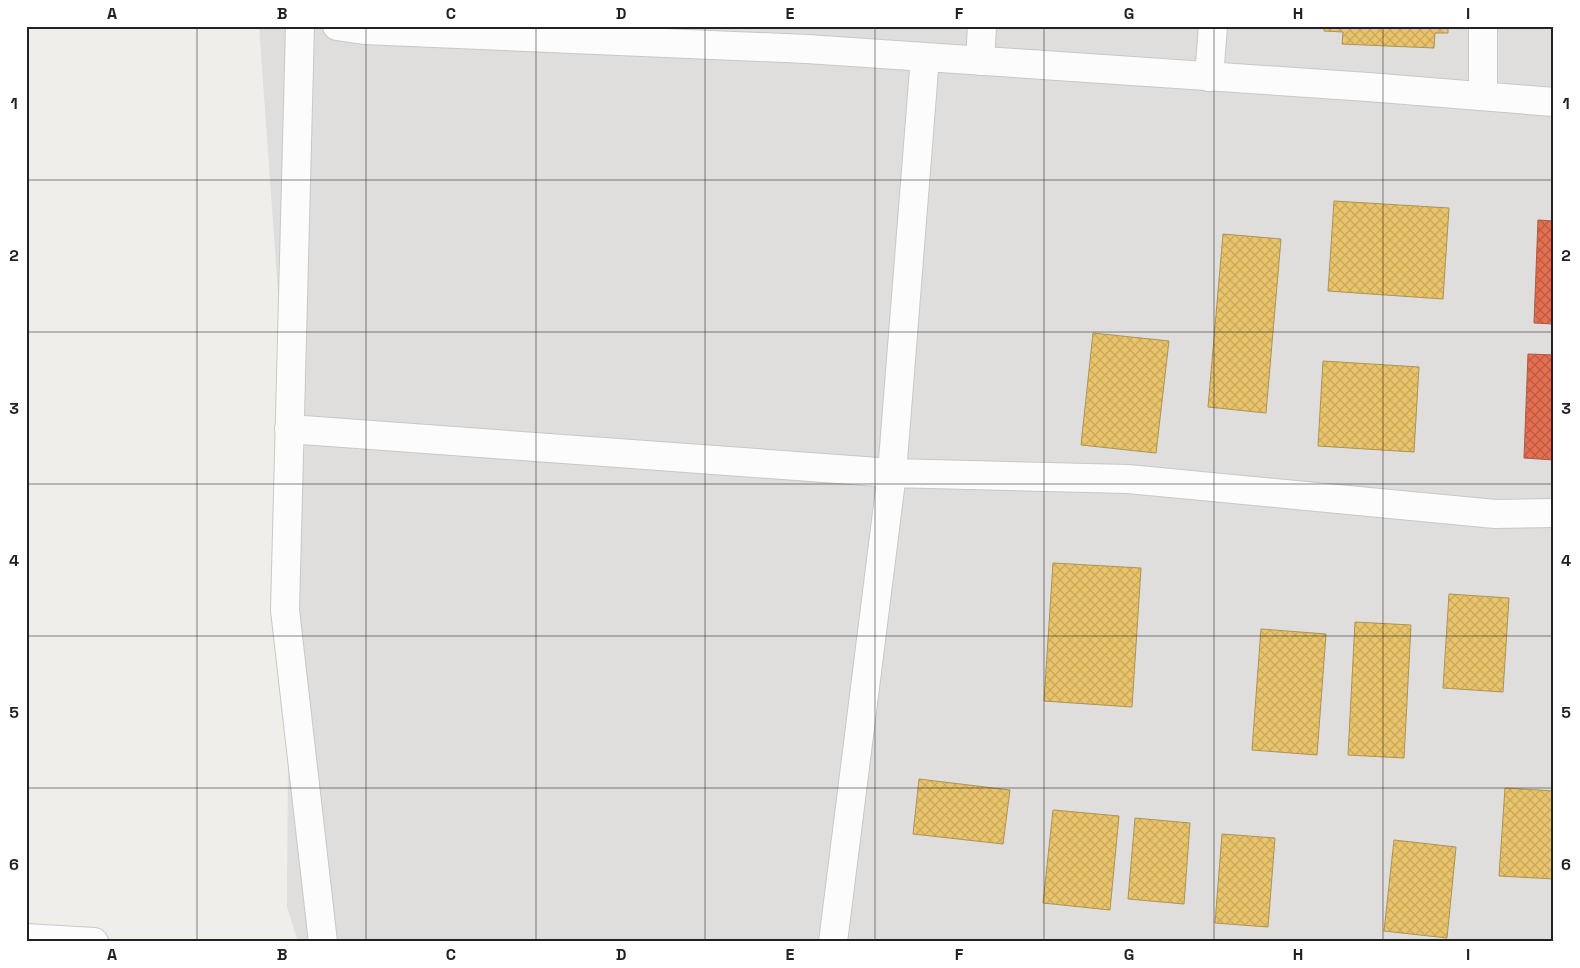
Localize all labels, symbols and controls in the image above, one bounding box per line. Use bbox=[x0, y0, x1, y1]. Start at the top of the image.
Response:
text: A bbox=[107, 3, 117, 24]
text: B bbox=[277, 3, 287, 24]
text: C bbox=[446, 3, 456, 24]
text: D bbox=[616, 3, 626, 24]
text: E bbox=[786, 3, 795, 24]
text: F bbox=[955, 3, 964, 24]
text: G bbox=[1124, 3, 1134, 24]
text: H bbox=[1293, 3, 1303, 24]
text: I bbox=[1466, 3, 1470, 24]
text: 1 bbox=[10, 93, 18, 114]
text: 1 bbox=[1562, 93, 1570, 114]
text: 2 bbox=[9, 245, 19, 266]
text: 2 bbox=[1561, 245, 1571, 266]
text: 3 bbox=[9, 398, 19, 419]
text: 3 bbox=[1561, 398, 1571, 419]
text: 4 bbox=[9, 550, 19, 571]
text: 4 bbox=[1561, 550, 1571, 571]
text: 5 bbox=[9, 702, 19, 723]
text: 5 bbox=[1561, 702, 1571, 723]
text: 6 bbox=[9, 854, 19, 875]
text: 6 bbox=[1561, 854, 1571, 875]
text: A bbox=[107, 944, 117, 965]
text: B bbox=[277, 944, 287, 965]
text: C bbox=[446, 944, 456, 965]
text: D bbox=[616, 944, 626, 965]
text: E bbox=[786, 944, 795, 965]
text: F bbox=[955, 944, 964, 965]
text: G bbox=[1124, 944, 1134, 965]
text: H bbox=[1293, 944, 1303, 965]
text: I bbox=[1466, 944, 1470, 965]

